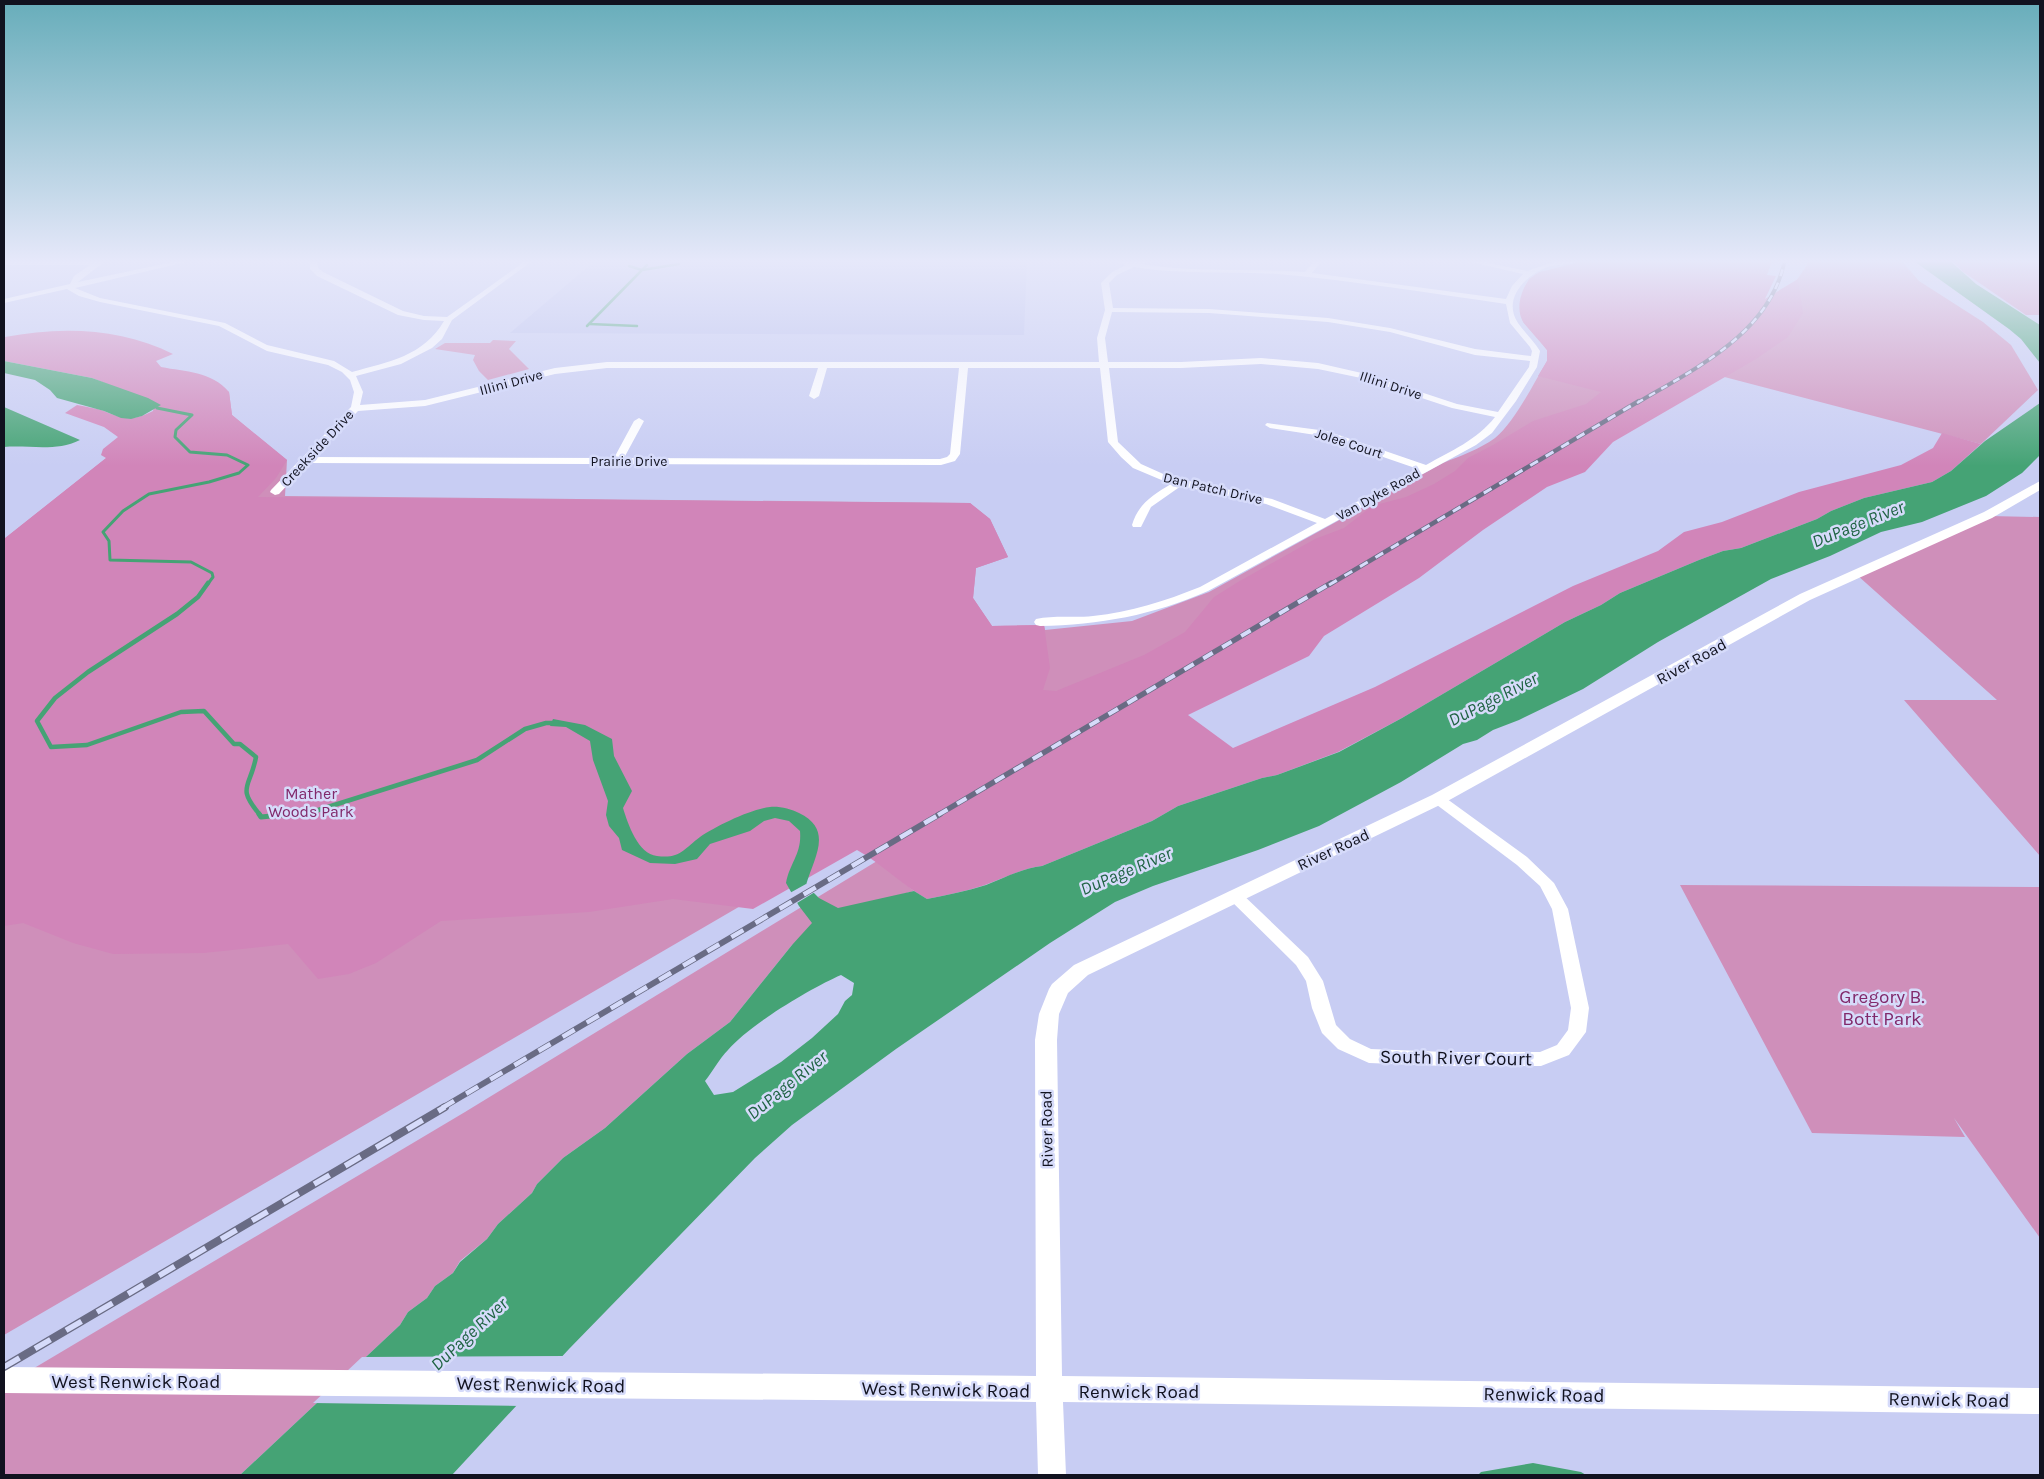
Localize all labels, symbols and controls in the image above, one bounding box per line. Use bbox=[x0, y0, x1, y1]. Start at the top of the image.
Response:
street label: Illini Drive bbox=[478, 366, 545, 399]
street label: Illini Drive bbox=[1358, 367, 1424, 404]
street label: Creekside Drive bbox=[277, 406, 357, 490]
street label: Jolee Court bbox=[1313, 425, 1385, 462]
street label: Prairie Drive bbox=[590, 453, 668, 470]
street label: Van Dyke Road bbox=[1333, 464, 1423, 524]
street label: Dan Patch Drive bbox=[1162, 469, 1264, 508]
water label: DuPage River bbox=[1809, 495, 1908, 552]
street label: River Road bbox=[1653, 634, 1730, 688]
water label: DuPage River bbox=[1445, 667, 1542, 731]
park label: Mather Woods Park bbox=[268, 784, 354, 821]
street label: River Road bbox=[1294, 825, 1372, 874]
water label: DuPage River bbox=[1077, 842, 1176, 900]
park label: Gregory B. Bott Park bbox=[1839, 986, 1925, 1030]
water label: DuPage River bbox=[742, 1045, 832, 1124]
street label: South River Court bbox=[1380, 1046, 1532, 1070]
street label: River Road bbox=[1036, 1090, 1057, 1168]
water label: DuPage River bbox=[426, 1292, 513, 1375]
street label: West Renwick Road bbox=[52, 1371, 220, 1393]
street label: West Renwick Road bbox=[456, 1373, 626, 1397]
street label: West Renwick Road bbox=[861, 1378, 1031, 1402]
street label: Renwick Road bbox=[1078, 1381, 1200, 1403]
street label: Renwick Road bbox=[1483, 1383, 1605, 1407]
street label: Renwick Road bbox=[1888, 1388, 2010, 1412]

